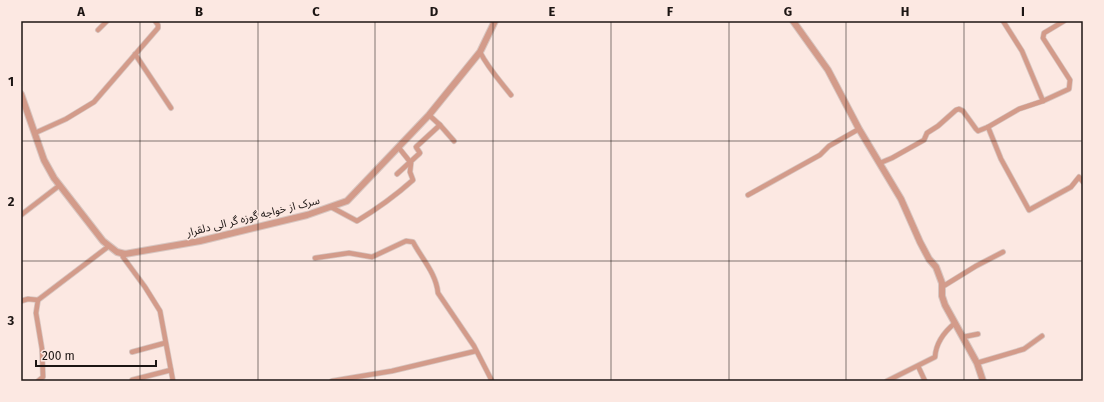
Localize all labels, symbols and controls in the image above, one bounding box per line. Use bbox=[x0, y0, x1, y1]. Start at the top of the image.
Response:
text: A bbox=[76, 4, 85, 19]
text: B bbox=[195, 4, 203, 19]
text: C bbox=[312, 4, 320, 19]
text: D bbox=[430, 4, 439, 19]
text: E bbox=[549, 4, 556, 19]
text: F bbox=[667, 4, 674, 19]
text: G bbox=[784, 4, 792, 19]
text: H bbox=[901, 4, 909, 19]
text: I bbox=[1021, 4, 1025, 19]
text: 1 bbox=[8, 74, 14, 89]
text: 2 bbox=[8, 194, 15, 209]
street label: سرک از خواجه گوزه گر الی دلقرار bbox=[184, 194, 322, 240]
text: 3 bbox=[7, 313, 15, 328]
scale bar bbox=[36, 342, 156, 368]
text: 200 m bbox=[42, 349, 75, 363]

